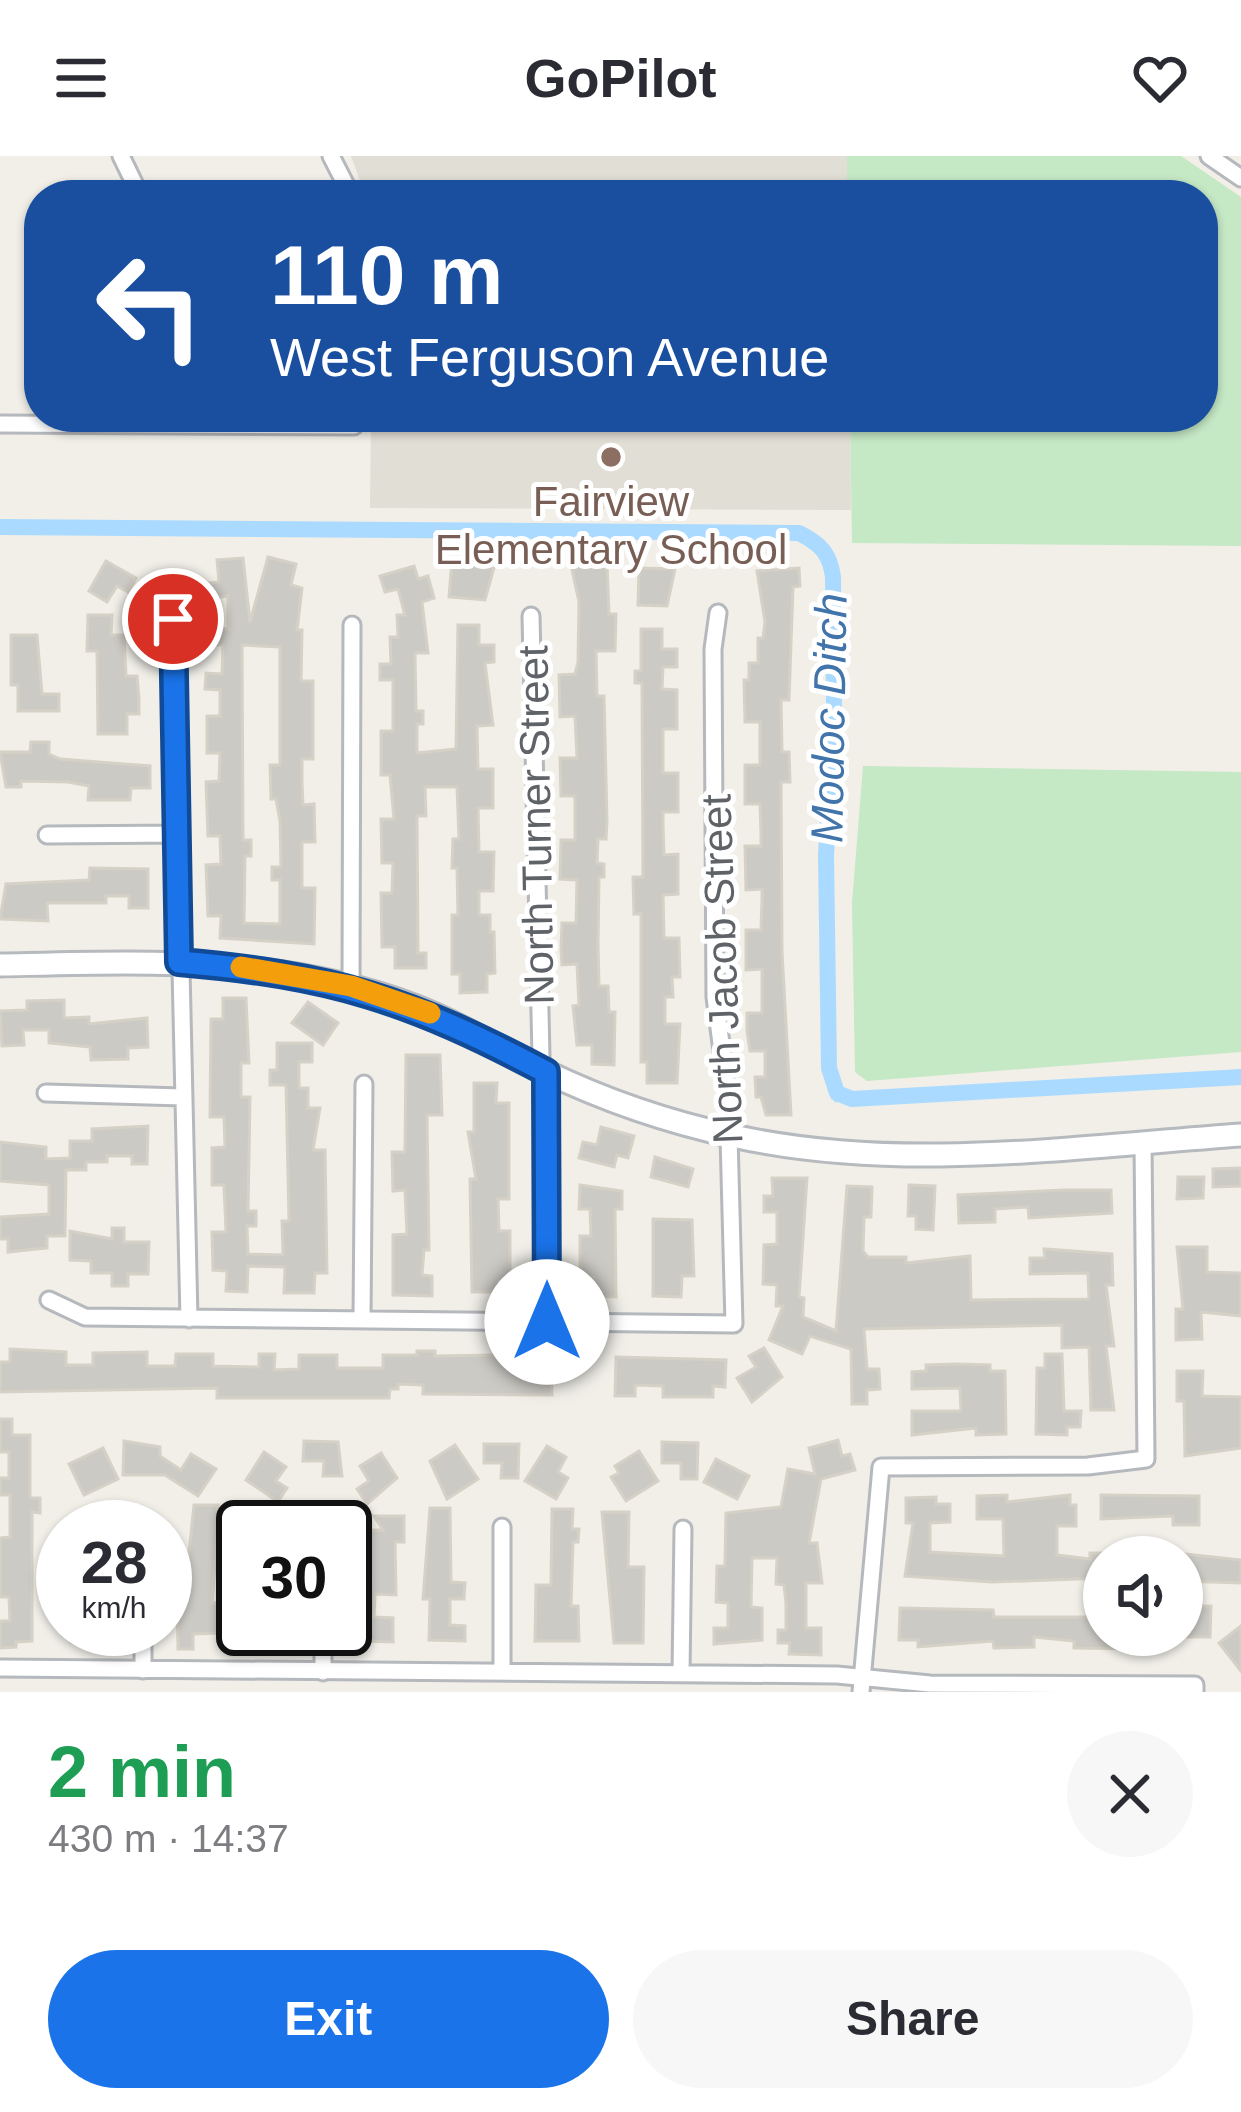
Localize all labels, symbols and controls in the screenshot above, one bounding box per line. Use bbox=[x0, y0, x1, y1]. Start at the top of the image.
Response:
icon: menu bbox=[48, 45, 114, 111]
icon: heart bbox=[1127, 45, 1193, 111]
text: GoPilot bbox=[525, 48, 716, 108]
icon: left bbox=[72, 228, 228, 384]
text: 110 m bbox=[270, 228, 504, 322]
text: West Ferguson Avenue bbox=[270, 327, 829, 387]
marker: Fairview Elementary School bbox=[598, 444, 624, 470]
place label: Fairview Elementary School bbox=[435, 478, 787, 573]
pin bbox=[122, 568, 224, 670]
icon: arrive bbox=[140, 586, 206, 652]
water label: Modoc Ditch bbox=[801, 593, 857, 843]
street label: North Turner Street bbox=[509, 645, 563, 1005]
street label: North Jacob Street bbox=[692, 793, 752, 1145]
position arrow bbox=[484, 1259, 610, 1385]
speed limit sign: 30 bbox=[216, 1500, 372, 1656]
text: 28 bbox=[81, 1529, 147, 1596]
map controls bbox=[1083, 1536, 1203, 1656]
button: sound bbox=[1083, 1536, 1203, 1656]
text: km/h bbox=[81, 1591, 147, 1624]
button: close bbox=[1067, 1731, 1193, 1857]
text: 2 min bbox=[48, 1732, 236, 1812]
text: 430 m · 14:37 bbox=[48, 1817, 289, 1860]
button: Exit bbox=[48, 1950, 609, 2088]
button: Share bbox=[633, 1950, 1193, 2088]

